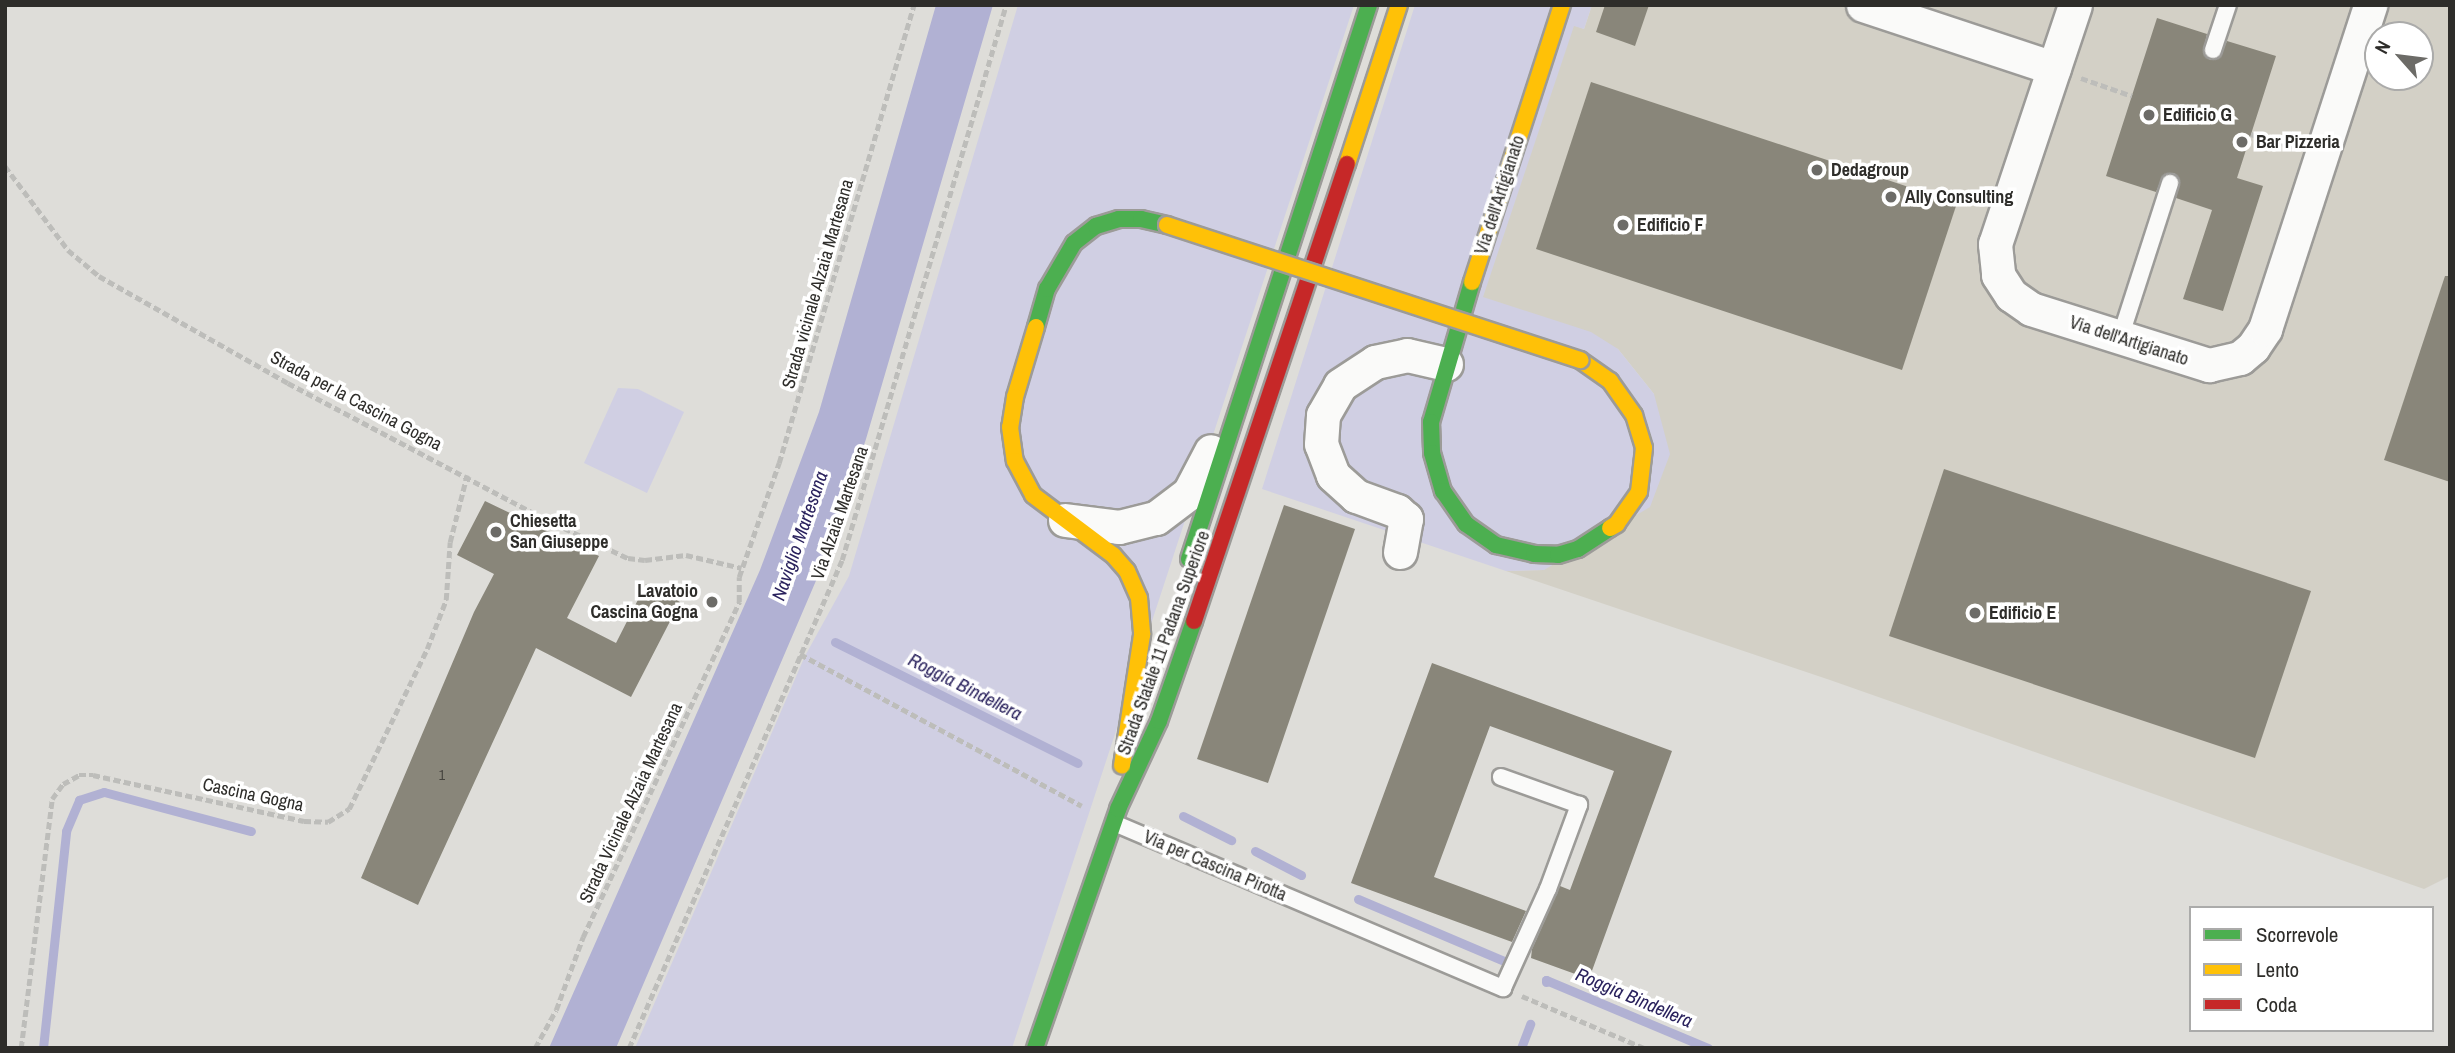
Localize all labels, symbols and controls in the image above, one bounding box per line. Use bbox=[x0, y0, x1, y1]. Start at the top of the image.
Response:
north arrow bbox=[2364, 21, 2434, 91]
text: N bbox=[2368, 36, 2396, 58]
place label: Edificio G bbox=[2163, 104, 2232, 126]
marker: Edificio G bbox=[2141, 107, 2157, 123]
place label: Bar Pizzeria bbox=[2256, 131, 2340, 153]
street label: Via dell'Artigianato bbox=[1471, 133, 1529, 257]
marker: Bar Pizzeria bbox=[2234, 134, 2250, 150]
place label: Dedagroup bbox=[1831, 159, 1909, 181]
marker: Dedagroup bbox=[1809, 162, 1825, 178]
street label: Strada vicinale Alzaia Martesana bbox=[778, 177, 858, 391]
place label: Ally Consulting bbox=[1905, 186, 2013, 208]
marker: Ally Consulting bbox=[1883, 189, 1899, 205]
place label: Edificio F bbox=[1637, 214, 1703, 236]
marker: Edificio F bbox=[1615, 217, 1631, 233]
street label: Via dell'Artigianato bbox=[2067, 312, 2191, 370]
street label: Strada per la Cascina Gogna bbox=[267, 347, 445, 455]
street label: Via Alzaia Martesana bbox=[807, 443, 873, 583]
water label: Naviglio Martesana bbox=[767, 468, 833, 604]
place label: Chiesetta San Giuseppe bbox=[510, 511, 608, 554]
marker: Chiesetta San Giuseppe bbox=[488, 524, 504, 540]
street label: Strada Statale 11 Padana Superiore bbox=[1113, 528, 1215, 758]
place label: Lavatoio Cascina Gogna bbox=[591, 581, 698, 624]
marker: Lavatoio Cascina Gogna bbox=[704, 594, 720, 610]
place label: Edificio E bbox=[1989, 602, 2056, 624]
marker: Edificio E bbox=[1967, 605, 1983, 621]
water label: Roggia Bindellera bbox=[904, 649, 1026, 725]
street label: Strada Vicinale Alzaia Martesana bbox=[575, 699, 687, 907]
house number: 1 bbox=[439, 767, 445, 783]
street label: Cascina Gogna bbox=[201, 774, 305, 816]
street label: Via per Cascina Pirotta bbox=[1140, 826, 1290, 906]
legend bbox=[2189, 906, 2434, 1032]
text: Scorrevole bbox=[2256, 920, 2338, 949]
text: Lento bbox=[2256, 955, 2299, 984]
water label: Roggia Bindellera bbox=[1572, 963, 1696, 1033]
text: Coda bbox=[2256, 990, 2297, 1019]

